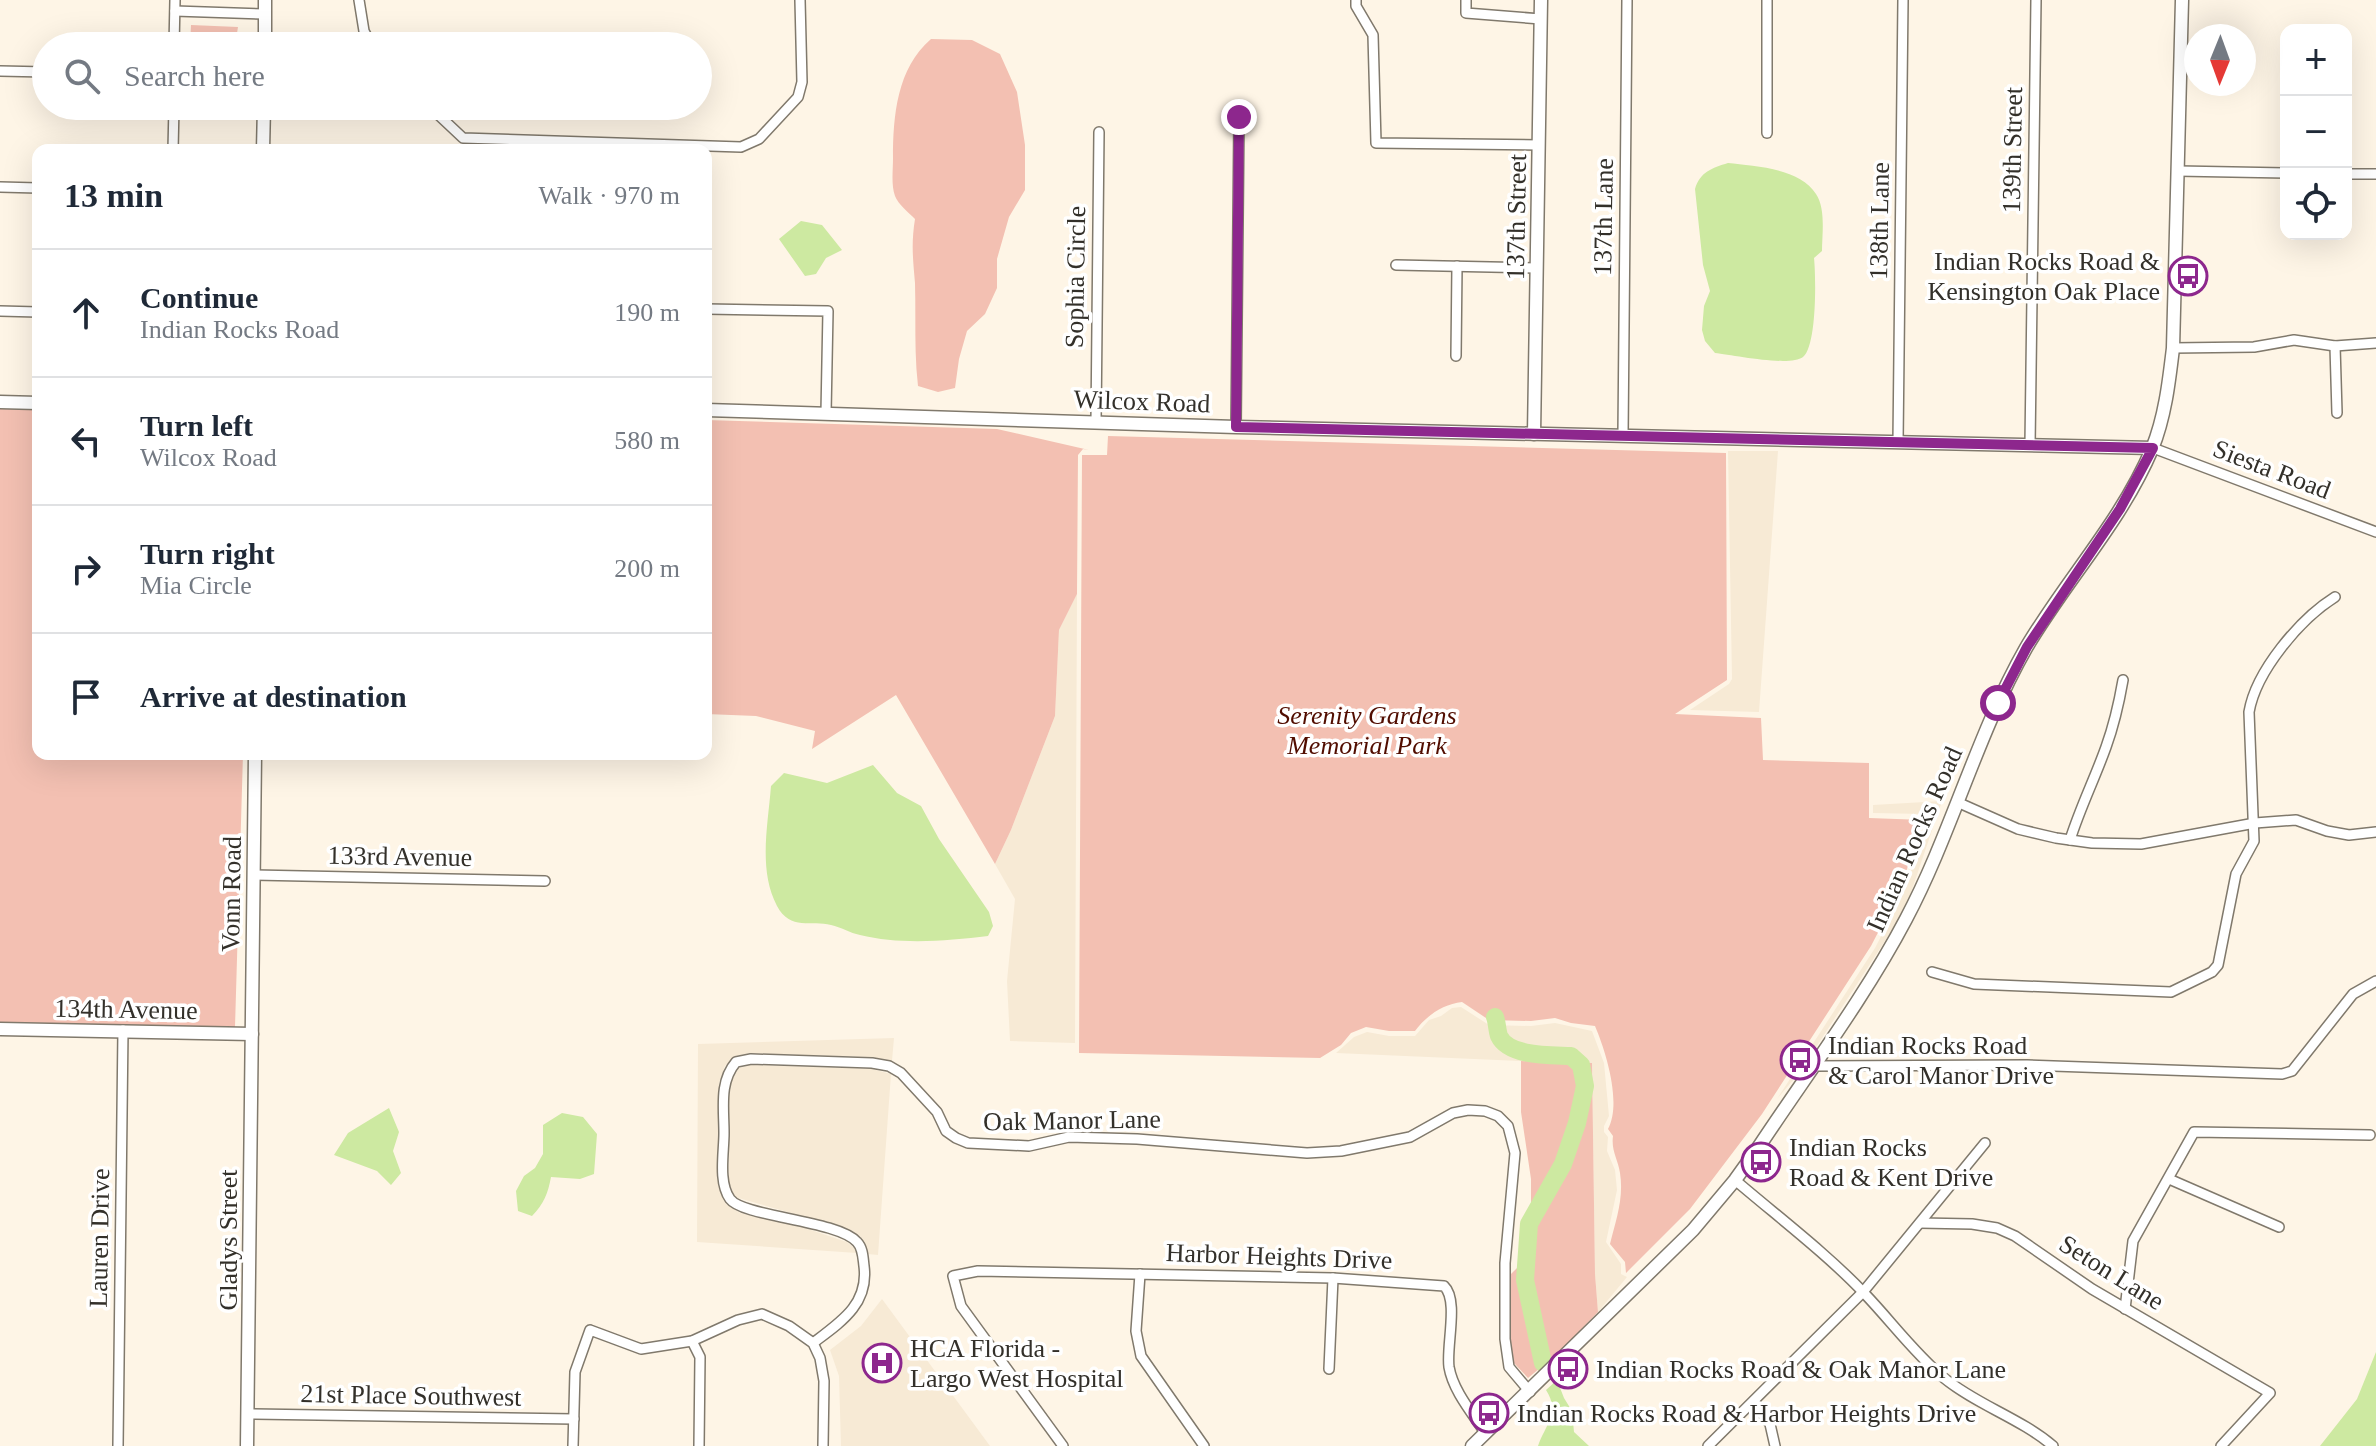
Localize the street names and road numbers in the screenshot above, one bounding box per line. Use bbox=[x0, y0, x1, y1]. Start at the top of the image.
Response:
street label: 139th Street bbox=[1997, 86, 2028, 213]
street label: 137th Street bbox=[1501, 153, 1532, 280]
street label: 137th Lane bbox=[1588, 158, 1619, 276]
street label: 138th Lane bbox=[1864, 162, 1895, 280]
street label: Sophia Circle bbox=[1060, 206, 1091, 348]
street label: Wilcox Road bbox=[1073, 385, 1211, 418]
street label: Siesta Road bbox=[2209, 434, 2335, 505]
street label: Indian Rocks Road bbox=[1861, 742, 1968, 936]
street label: Vonn Road bbox=[216, 836, 247, 952]
street label: 133rd Avenue bbox=[327, 841, 473, 872]
street label: 134th Avenue bbox=[54, 994, 198, 1025]
street label: Oak Manor Lane bbox=[983, 1104, 1161, 1137]
street label: Lauren Drive bbox=[84, 1168, 115, 1308]
street label: Gladys Street bbox=[214, 1169, 243, 1310]
street label: Seton Lane bbox=[2054, 1229, 2169, 1316]
street label: Harbor Heights Drive bbox=[1165, 1238, 1393, 1275]
street label: 21st Place Southwest bbox=[300, 1379, 522, 1412]

